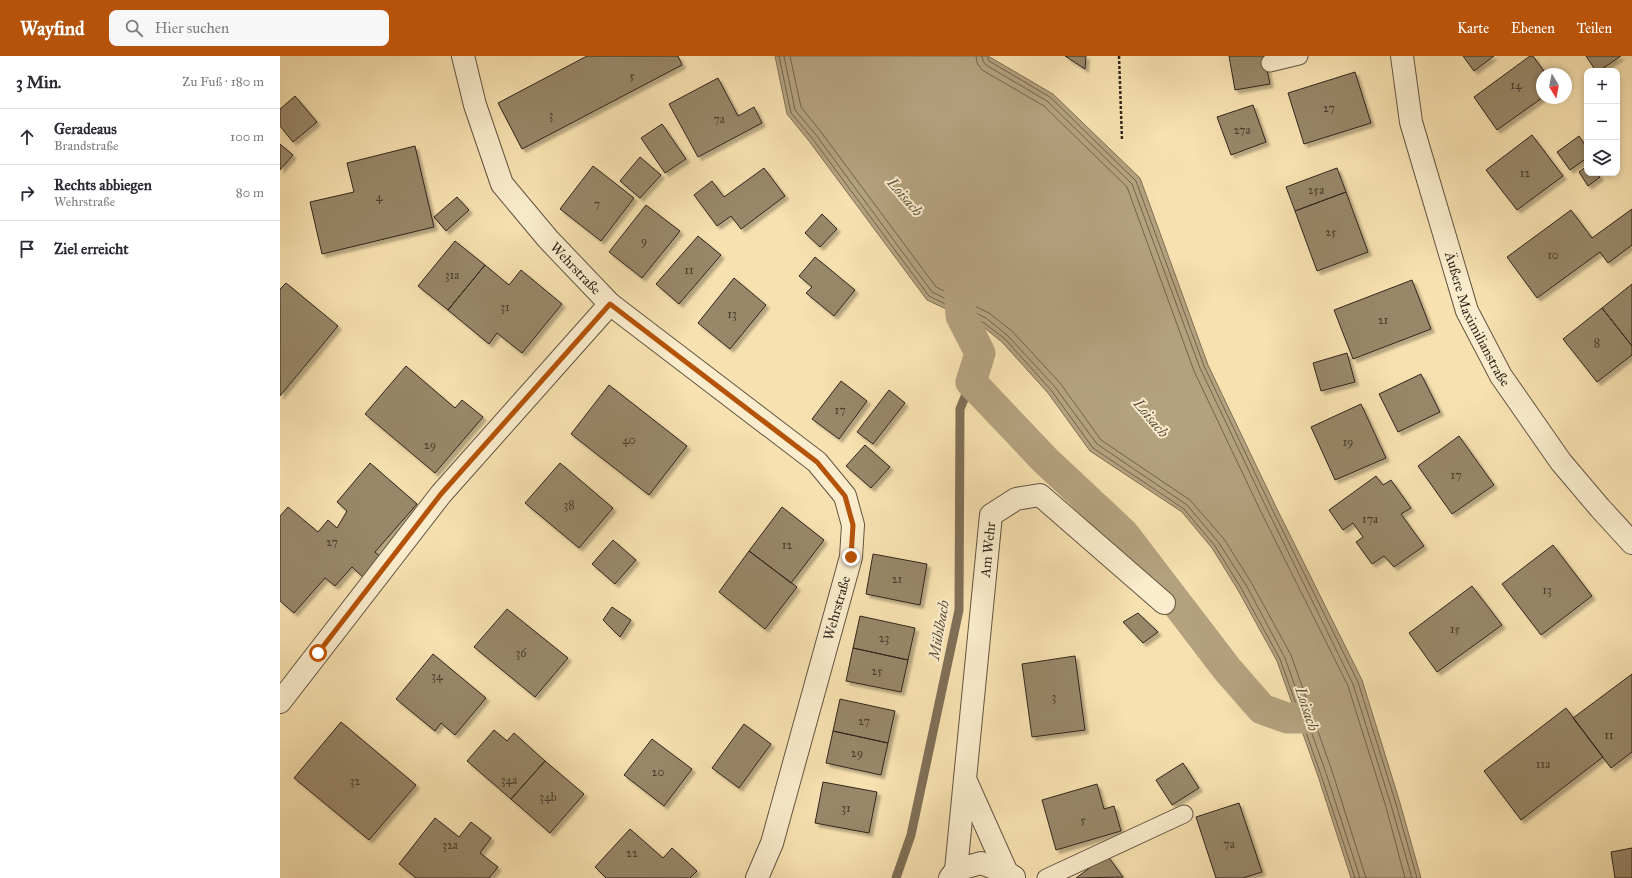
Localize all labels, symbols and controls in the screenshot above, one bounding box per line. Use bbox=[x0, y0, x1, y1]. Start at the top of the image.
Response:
search box bbox=[109, 10, 389, 46]
text: Wayfind bbox=[20, 17, 85, 40]
icon: search bbox=[123, 17, 145, 39]
text: Hier suchen bbox=[155, 19, 229, 37]
text: Karte bbox=[1457, 20, 1489, 37]
text: Ebenen bbox=[1511, 20, 1555, 37]
text: Teilen bbox=[1577, 20, 1612, 37]
north arrow bbox=[1536, 68, 1572, 104]
map controls bbox=[1584, 68, 1620, 176]
button: + bbox=[1584, 68, 1620, 104]
house number: 5 bbox=[629, 69, 635, 83]
text: 3 Min. bbox=[16, 72, 61, 93]
text: Zu Fuß · 180 m bbox=[182, 74, 264, 90]
house number: 14 bbox=[1510, 78, 1522, 92]
house number: 27 bbox=[1323, 101, 1335, 115]
button: − bbox=[1584, 104, 1620, 140]
house number: 3 bbox=[549, 108, 554, 122]
house number: 7a bbox=[713, 112, 726, 126]
text: Geradeaus bbox=[54, 120, 117, 138]
house number: 27a bbox=[1233, 123, 1251, 137]
icon: ahead bbox=[16, 126, 38, 148]
text: 100 m bbox=[230, 129, 264, 145]
text: Brandstraße bbox=[54, 138, 118, 154]
button: layers bbox=[1584, 140, 1620, 176]
house number: 12 bbox=[1520, 166, 1530, 180]
water label: Loisach bbox=[883, 173, 927, 220]
text: Rechts abbiegen bbox=[54, 176, 152, 194]
icon: right bbox=[16, 182, 38, 204]
house number: 25a bbox=[1308, 183, 1325, 197]
text: 80 m bbox=[236, 185, 264, 201]
house number: 4 bbox=[376, 190, 383, 204]
text: Wehrstraße bbox=[54, 194, 115, 210]
house number: 7 bbox=[594, 197, 600, 211]
house number: 25 bbox=[1325, 225, 1337, 239]
house number: 9 bbox=[641, 234, 647, 248]
icon: arrive bbox=[16, 238, 38, 260]
street label: Wehrstraße bbox=[547, 238, 605, 298]
text: Ziel erreicht bbox=[54, 240, 129, 258]
street label: Äußere Maximilianstraße bbox=[1441, 248, 1514, 390]
house number: 10 bbox=[1547, 248, 1559, 262]
house number: 11 bbox=[684, 263, 694, 277]
house number: 31a bbox=[445, 268, 460, 282]
house number: 31 bbox=[500, 300, 510, 314]
house number: 13 bbox=[727, 307, 737, 321]
house number: 21 bbox=[1378, 313, 1389, 327]
house number: 8 bbox=[1594, 336, 1600, 350]
water label: Loisach bbox=[1129, 394, 1173, 442]
house number: 17 bbox=[834, 403, 846, 417]
house number: 40 bbox=[622, 433, 636, 447]
house number: 19 bbox=[1342, 435, 1354, 449]
house number: 29 bbox=[424, 438, 436, 452]
house number: 17 bbox=[1450, 468, 1462, 482]
house number: 38 bbox=[563, 498, 575, 512]
house number: 17a bbox=[1362, 512, 1379, 526]
street label: Am Wehr bbox=[976, 520, 999, 579]
house number: 27 bbox=[326, 535, 338, 549]
house number: 12 bbox=[782, 538, 792, 552]
route end bbox=[842, 548, 860, 566]
house number: 21 bbox=[892, 572, 903, 586]
street label: Wehrstraße bbox=[820, 574, 854, 642]
house number: 13 bbox=[1542, 583, 1552, 597]
water label: Mühlbach bbox=[925, 598, 953, 663]
house number: 15 bbox=[1450, 622, 1461, 636]
house number: 23 bbox=[879, 631, 890, 645]
route start bbox=[309, 644, 327, 662]
house number: 36 bbox=[516, 646, 527, 660]
house number: 25 bbox=[871, 664, 883, 678]
house number: 34 bbox=[431, 669, 443, 683]
water label: Loisach bbox=[1291, 684, 1323, 734]
house number: 3 bbox=[1052, 690, 1057, 704]
house number: 27 bbox=[858, 714, 870, 728]
house number: 11 bbox=[1604, 728, 1614, 742]
house number: 29 bbox=[851, 746, 863, 760]
house number: 11a bbox=[1536, 757, 1551, 771]
house number: 20 bbox=[652, 765, 664, 779]
house number: 34a bbox=[501, 773, 518, 787]
house number: 32 bbox=[350, 774, 360, 788]
house number: 34b bbox=[539, 790, 557, 804]
house number: 31 bbox=[841, 801, 851, 815]
house number: 5 bbox=[1080, 813, 1086, 827]
house number: 7a bbox=[1223, 837, 1236, 851]
house number: 32a bbox=[442, 838, 459, 852]
house number: 22 bbox=[626, 846, 638, 860]

